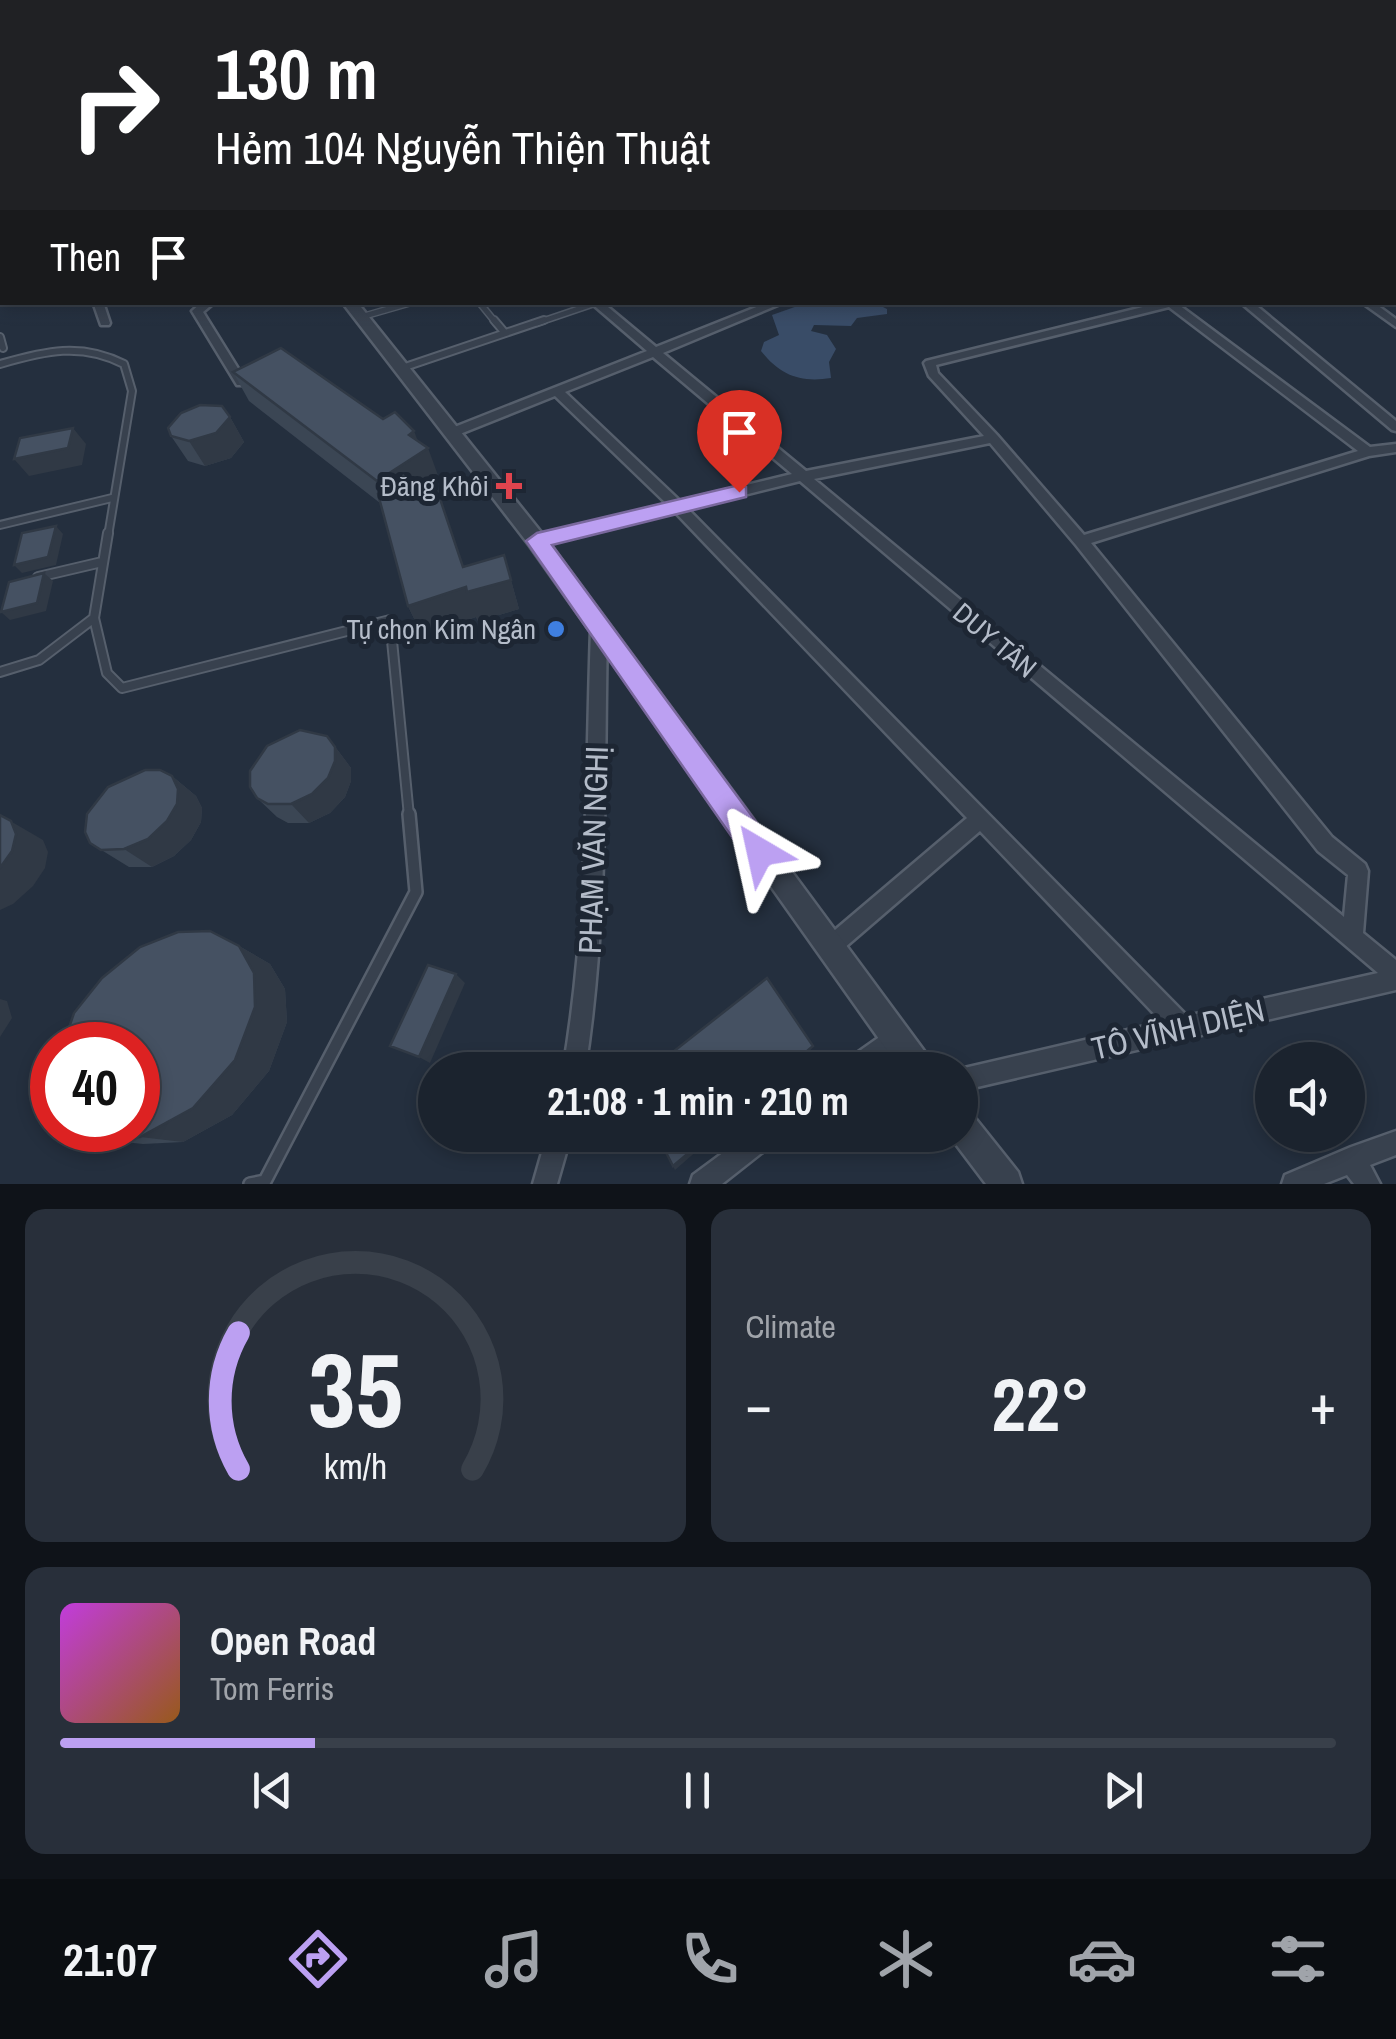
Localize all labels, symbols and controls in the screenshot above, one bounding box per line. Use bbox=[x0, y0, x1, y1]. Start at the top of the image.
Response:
text: 130 m bbox=[215, 27, 378, 121]
icon: right bbox=[50, 40, 180, 170]
text: Hẻm 104 Nguyễn Thiện Thuật bbox=[215, 117, 710, 178]
icon: arrive bbox=[141, 230, 196, 285]
text: Then bbox=[50, 232, 121, 283]
pin bbox=[697, 390, 782, 493]
icon: arrive bbox=[712, 405, 767, 460]
place label: Đăng Khôi bbox=[380, 467, 489, 505]
marker: Đăng Khôi bbox=[498, 475, 520, 497]
street label: DUY TÂN bbox=[945, 594, 1045, 686]
place label: Tự chọn Kim Ngân bbox=[347, 610, 536, 648]
marker: Tự chọn Kim Ngân bbox=[545, 618, 567, 640]
street label: PHẠM VĂN NGHỊ bbox=[568, 745, 618, 955]
position arrow bbox=[708, 800, 812, 904]
street label: TÔ VĨNH DIỆN bbox=[1087, 988, 1269, 1070]
speed limit sign: 40 bbox=[30, 1022, 160, 1152]
map controls bbox=[1255, 1042, 1365, 1152]
button: sound bbox=[1255, 1042, 1365, 1152]
text: 21:08 · 1 min · 210 m bbox=[547, 1076, 849, 1127]
text: Climate bbox=[746, 1305, 836, 1348]
text: 35 bbox=[308, 1319, 403, 1459]
text: 22° bbox=[992, 1353, 1090, 1454]
text: − bbox=[746, 1367, 772, 1441]
text: + bbox=[1310, 1367, 1336, 1441]
text: km/h bbox=[323, 1442, 387, 1490]
text: Open Road bbox=[210, 1616, 376, 1667]
text: Tom Ferris bbox=[210, 1667, 334, 1710]
icon: previous bbox=[245, 1763, 300, 1818]
icon: pause bbox=[670, 1763, 725, 1818]
icon: next bbox=[1096, 1763, 1151, 1818]
icon: directions bbox=[283, 1924, 353, 1994]
icon: music bbox=[479, 1924, 549, 1994]
icon: phone bbox=[675, 1924, 745, 1994]
icon: climate bbox=[871, 1924, 941, 1994]
icon: car bbox=[1067, 1924, 1137, 1994]
icon: filters bbox=[1263, 1924, 1333, 1994]
text: 21:07 bbox=[63, 1929, 157, 1990]

